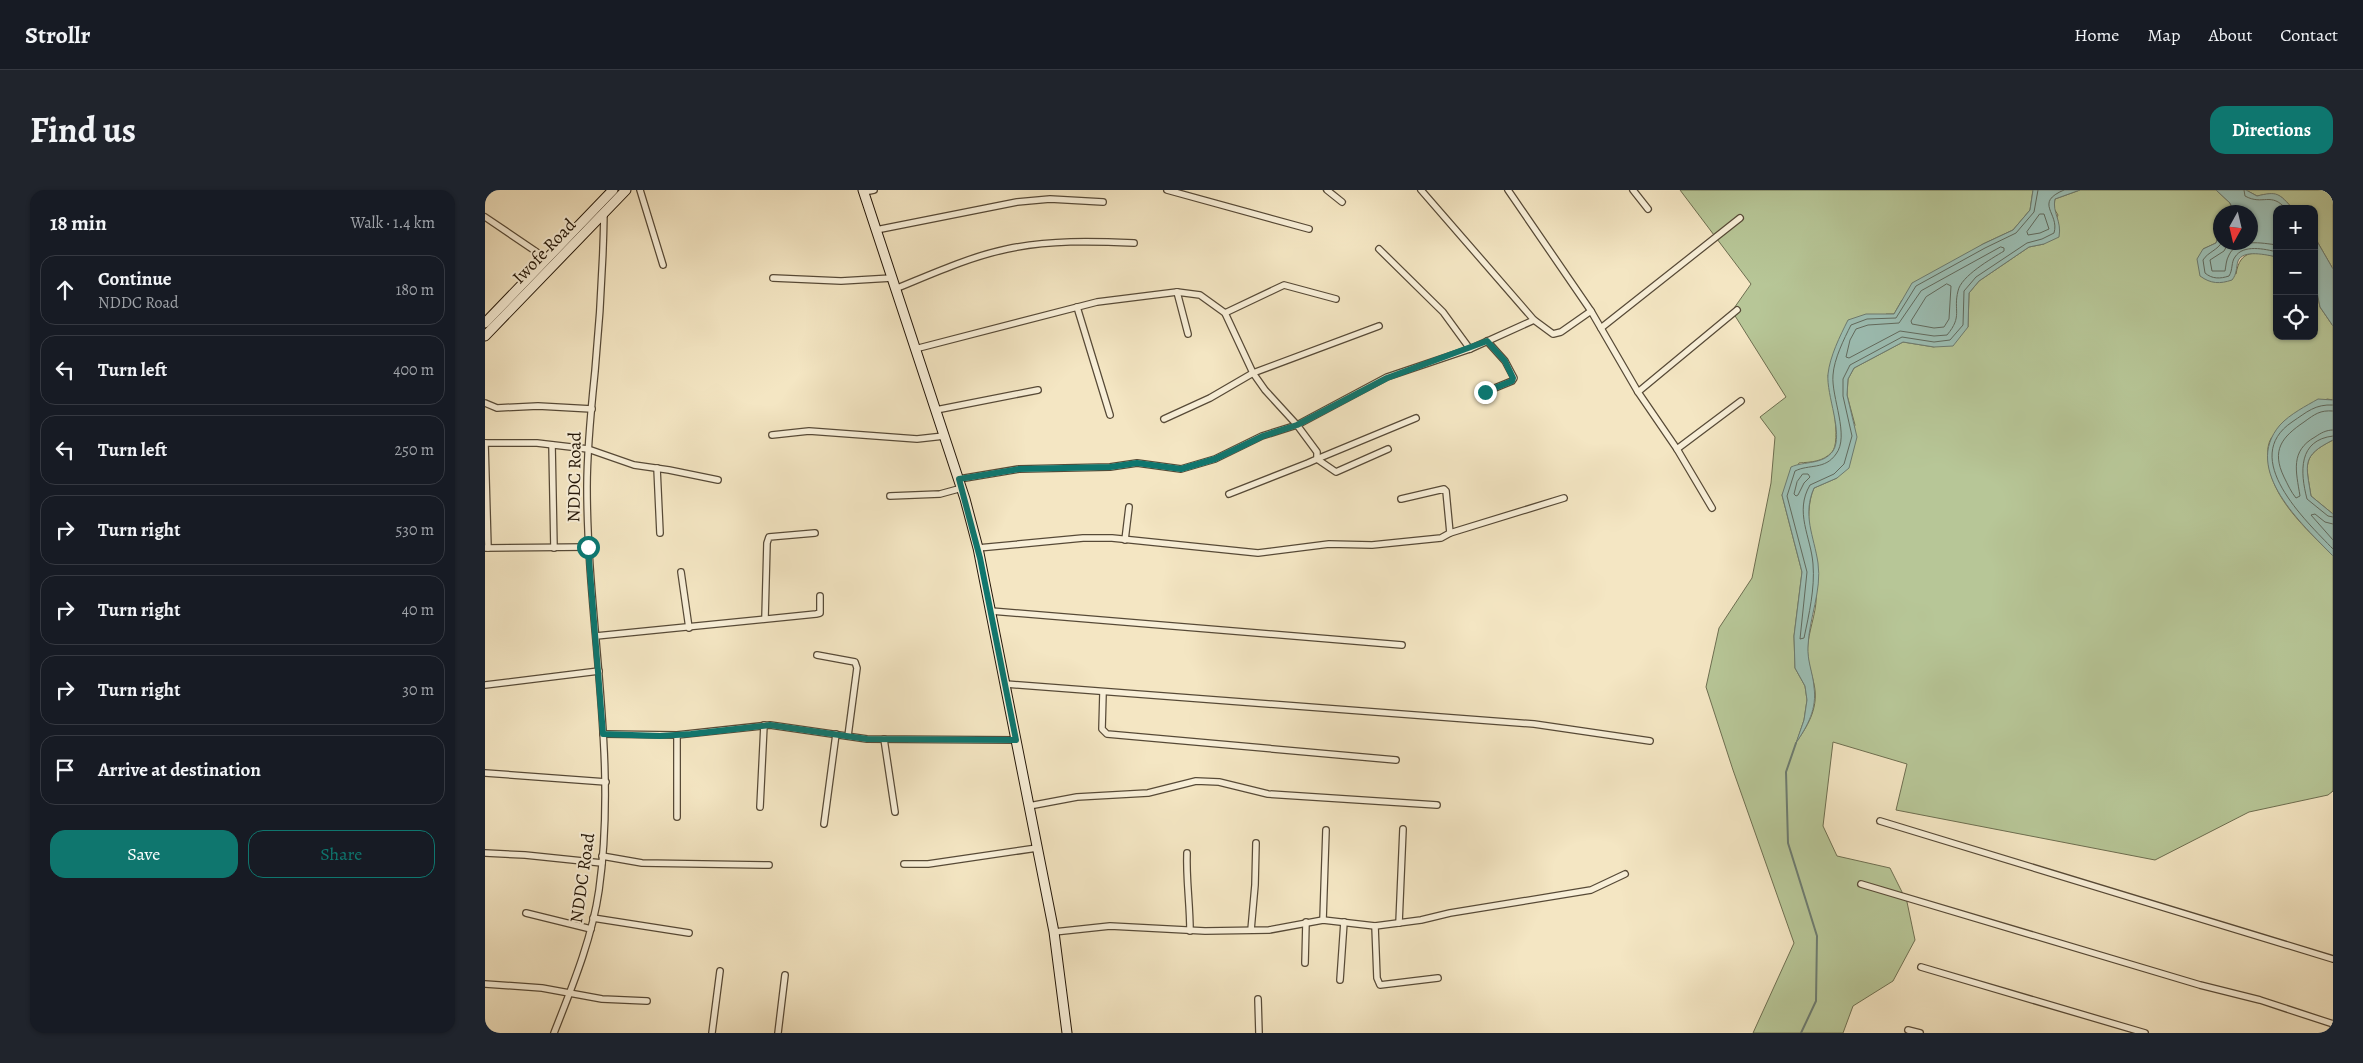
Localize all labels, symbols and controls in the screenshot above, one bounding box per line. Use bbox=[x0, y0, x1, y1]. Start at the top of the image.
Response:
text: Strollr bbox=[25, 19, 90, 51]
text: Home bbox=[2074, 23, 2119, 47]
text: Map bbox=[2147, 23, 2180, 47]
text: About bbox=[2208, 23, 2252, 47]
text: Contact bbox=[2280, 23, 2338, 47]
text: Find us bbox=[30, 106, 136, 154]
button: Directions bbox=[2210, 106, 2333, 154]
north arrow bbox=[2213, 205, 2258, 250]
map controls bbox=[2273, 205, 2318, 340]
button: + bbox=[2273, 205, 2318, 250]
text: 18 min bbox=[50, 209, 107, 237]
text: Walk · 1.4 km bbox=[351, 212, 435, 234]
street label: Iwofe Road bbox=[507, 213, 581, 289]
button: − bbox=[2273, 250, 2318, 295]
text: Continue bbox=[98, 266, 172, 292]
icon: ahead bbox=[51, 276, 79, 304]
text: 180 m bbox=[396, 279, 434, 301]
text: NDDC Road bbox=[98, 292, 179, 314]
button: locate bbox=[2273, 295, 2318, 340]
icon: left bbox=[51, 356, 79, 384]
text: Turn left bbox=[98, 357, 167, 383]
text: 400 m bbox=[393, 359, 434, 381]
route end bbox=[1474, 381, 1497, 404]
street label: NDDC Road bbox=[561, 431, 587, 522]
icon: left bbox=[51, 436, 79, 464]
text: Turn left bbox=[98, 437, 167, 463]
text: 250 m bbox=[395, 439, 434, 461]
icon: right bbox=[51, 516, 79, 544]
text: Turn right bbox=[98, 517, 180, 543]
text: 530 m bbox=[395, 519, 434, 541]
route start bbox=[577, 536, 600, 559]
icon: right bbox=[51, 596, 79, 624]
text: Turn right bbox=[98, 597, 180, 623]
text: 40 m bbox=[402, 599, 434, 621]
icon: right bbox=[51, 676, 79, 704]
text: Turn right bbox=[98, 677, 180, 703]
text: 30 m bbox=[402, 679, 434, 701]
icon: arrive bbox=[51, 756, 79, 784]
text: Arrive at destination bbox=[98, 757, 261, 783]
button: Save bbox=[50, 830, 238, 878]
button: Share bbox=[248, 830, 435, 878]
street label: NDDC Road bbox=[564, 831, 600, 925]

